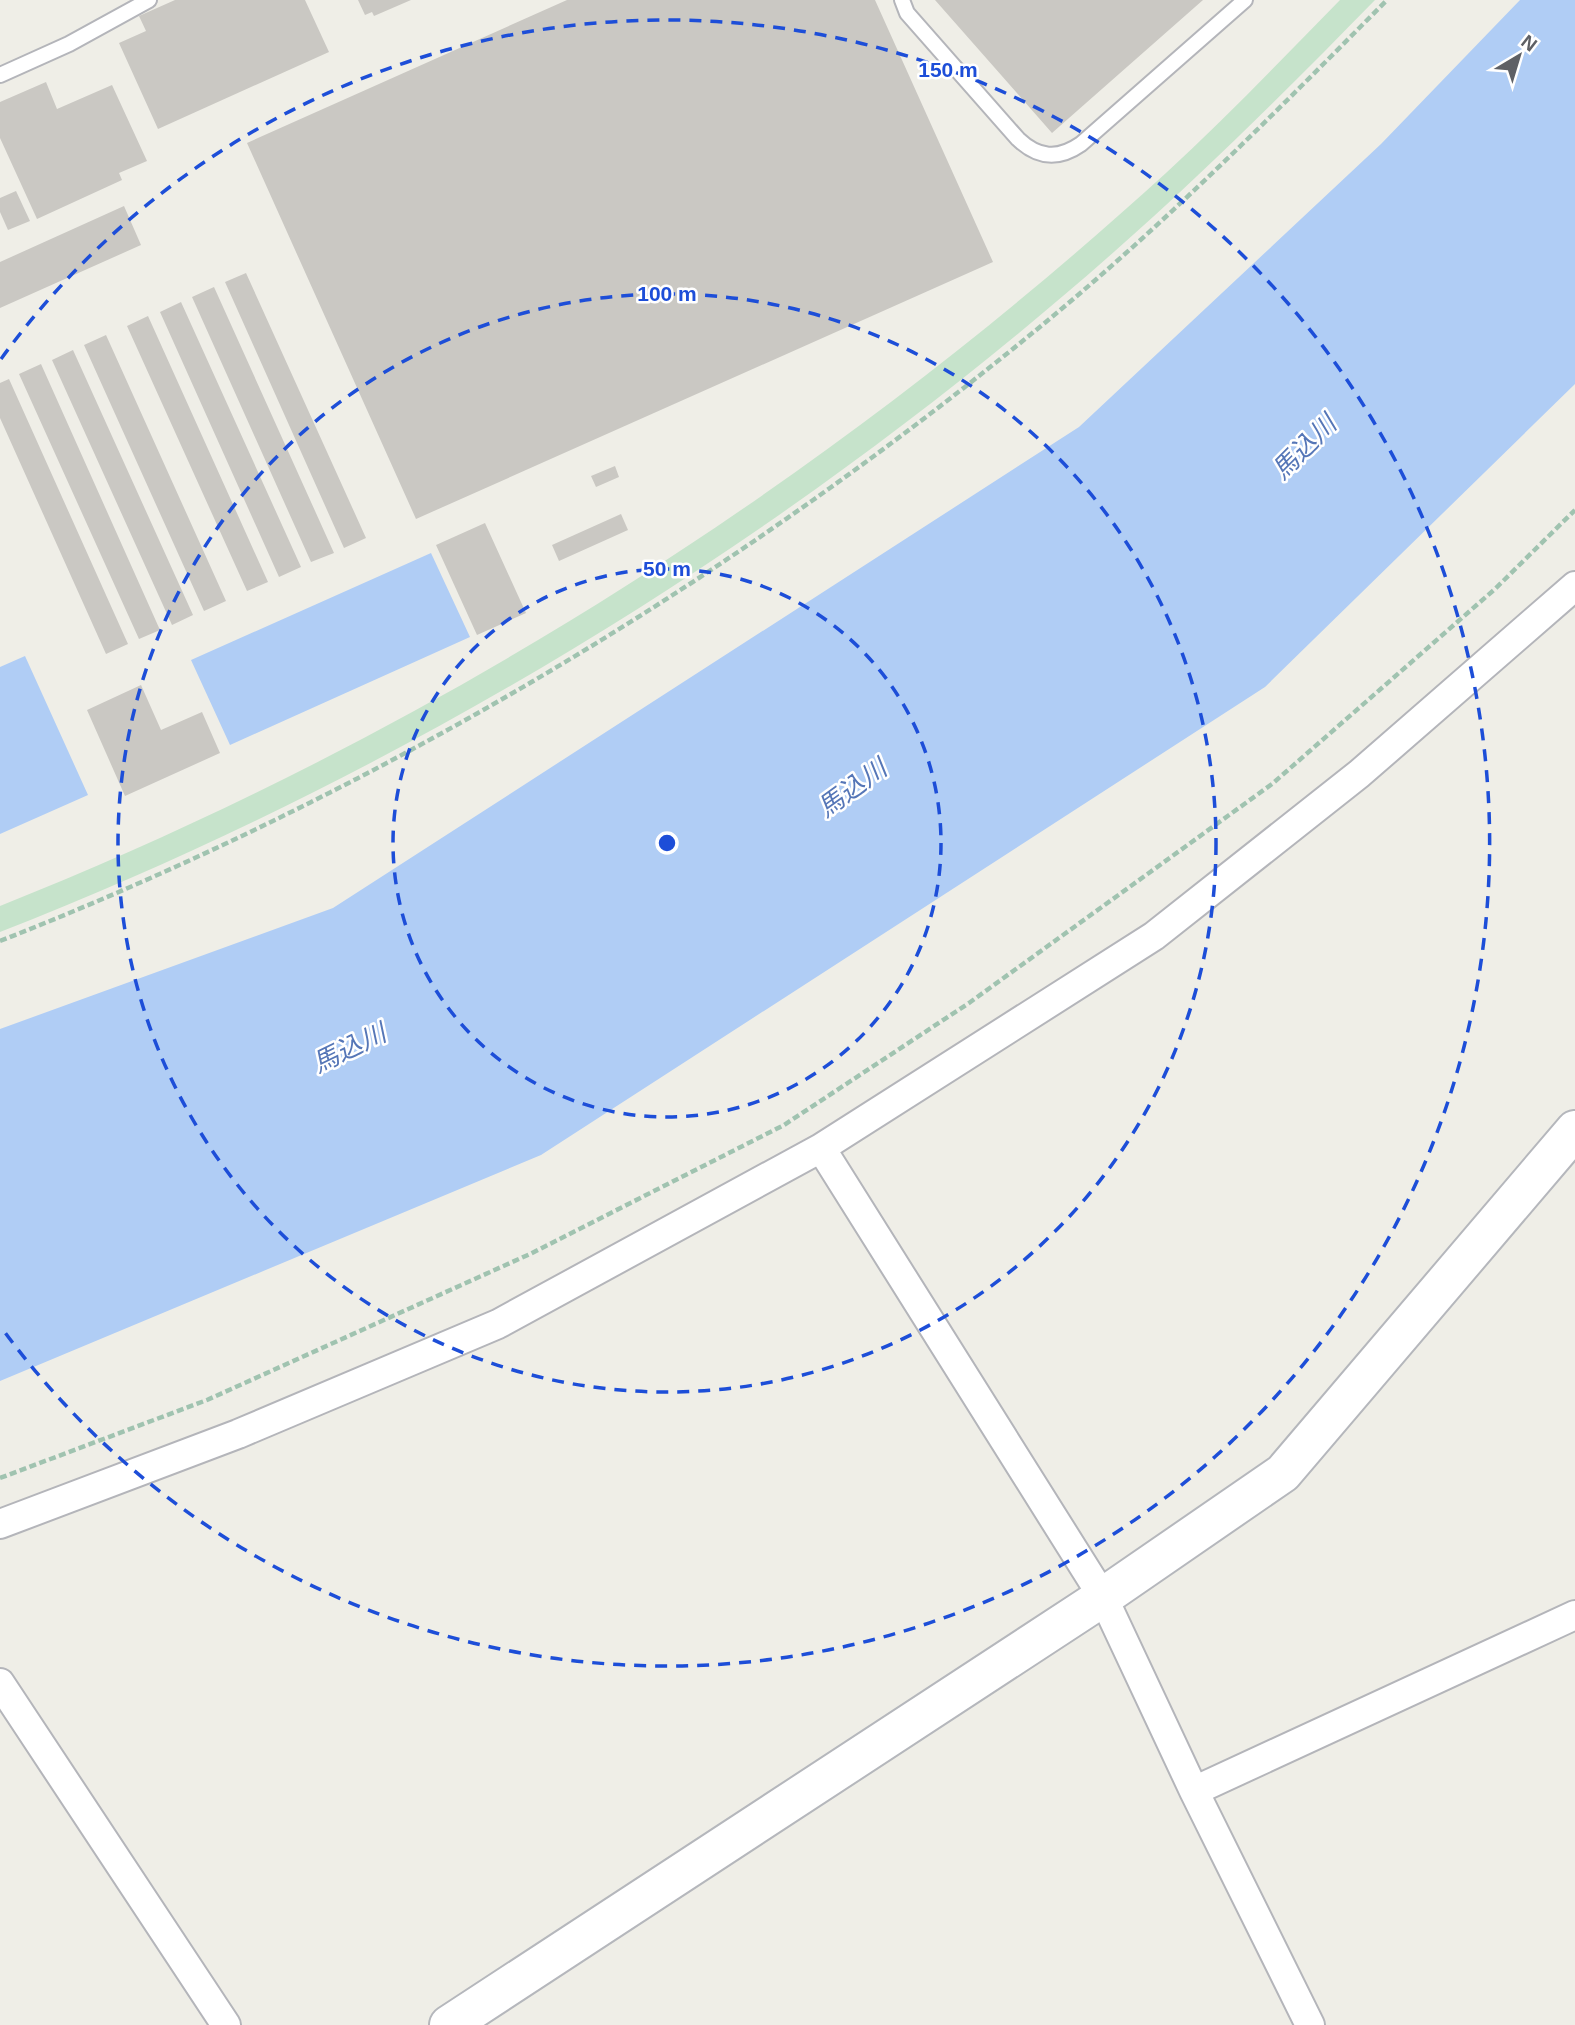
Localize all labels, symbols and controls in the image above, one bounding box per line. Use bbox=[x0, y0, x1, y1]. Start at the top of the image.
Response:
north arrow bbox=[1484, 21, 1554, 91]
text: N bbox=[1517, 30, 1541, 55]
text: 150 m bbox=[918, 58, 978, 81]
text: 100 m bbox=[637, 282, 697, 305]
water label: 馬込川 bbox=[1266, 407, 1344, 485]
text: 50 m bbox=[643, 557, 691, 580]
water label: 馬込川 bbox=[812, 751, 895, 823]
centre of rings bbox=[655, 831, 679, 855]
water label: 馬込川 bbox=[307, 1016, 393, 1079]

